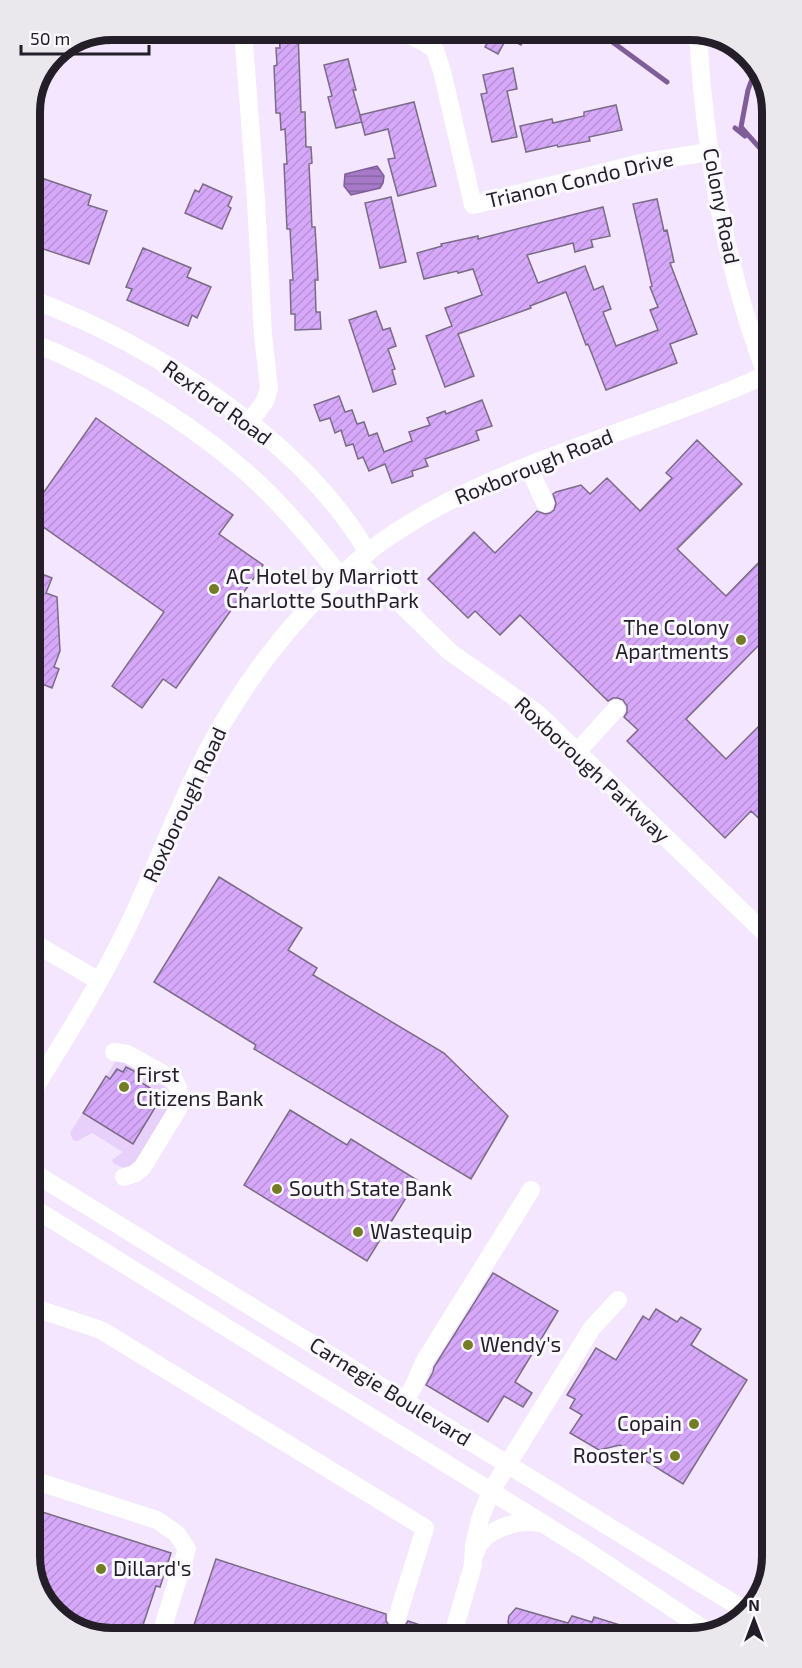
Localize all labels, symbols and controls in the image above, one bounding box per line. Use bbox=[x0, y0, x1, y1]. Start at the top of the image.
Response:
scale bar bbox=[21, 18, 148, 56]
text: 50 m bbox=[30, 27, 70, 49]
street label: Trianon Condo Drive bbox=[484, 145, 676, 212]
street label: Colony Road bbox=[699, 145, 746, 266]
street label: Rexford Road bbox=[159, 354, 277, 450]
street label: Roxborough Road bbox=[451, 422, 616, 509]
place label: AC Hotel by Marriott Charlotte SouthPark bbox=[226, 563, 419, 612]
marker: AC Hotel by Marriott Charlotte SouthPark bbox=[207, 582, 221, 596]
place label: The Colony Apartments bbox=[615, 614, 729, 663]
marker: The Colony Apartments bbox=[734, 633, 748, 647]
street label: Roxborough Parkway bbox=[510, 691, 676, 847]
street label: Roxborough Road bbox=[137, 723, 231, 886]
place label: First Citizens Bank bbox=[136, 1061, 264, 1110]
marker: First Citizens Bank bbox=[117, 1080, 131, 1094]
place label: South State Bank bbox=[289, 1175, 452, 1200]
marker: South State Bank bbox=[270, 1182, 284, 1196]
place label: Wastequip bbox=[370, 1218, 472, 1243]
marker: Wastequip bbox=[351, 1225, 365, 1239]
street label: Carnegie Boulevard bbox=[306, 1331, 476, 1450]
place label: Wendy's bbox=[480, 1331, 561, 1356]
marker: Wendy's bbox=[461, 1338, 475, 1352]
place label: Copain bbox=[617, 1410, 682, 1435]
marker: Copain bbox=[687, 1417, 701, 1431]
place label: Rooster's bbox=[573, 1442, 663, 1467]
marker: Rooster's bbox=[668, 1449, 682, 1463]
place label: Dillard's bbox=[113, 1555, 191, 1580]
marker: Dillard's bbox=[94, 1562, 108, 1576]
north arrow bbox=[724, 1590, 784, 1650]
text: N bbox=[748, 1595, 760, 1614]

